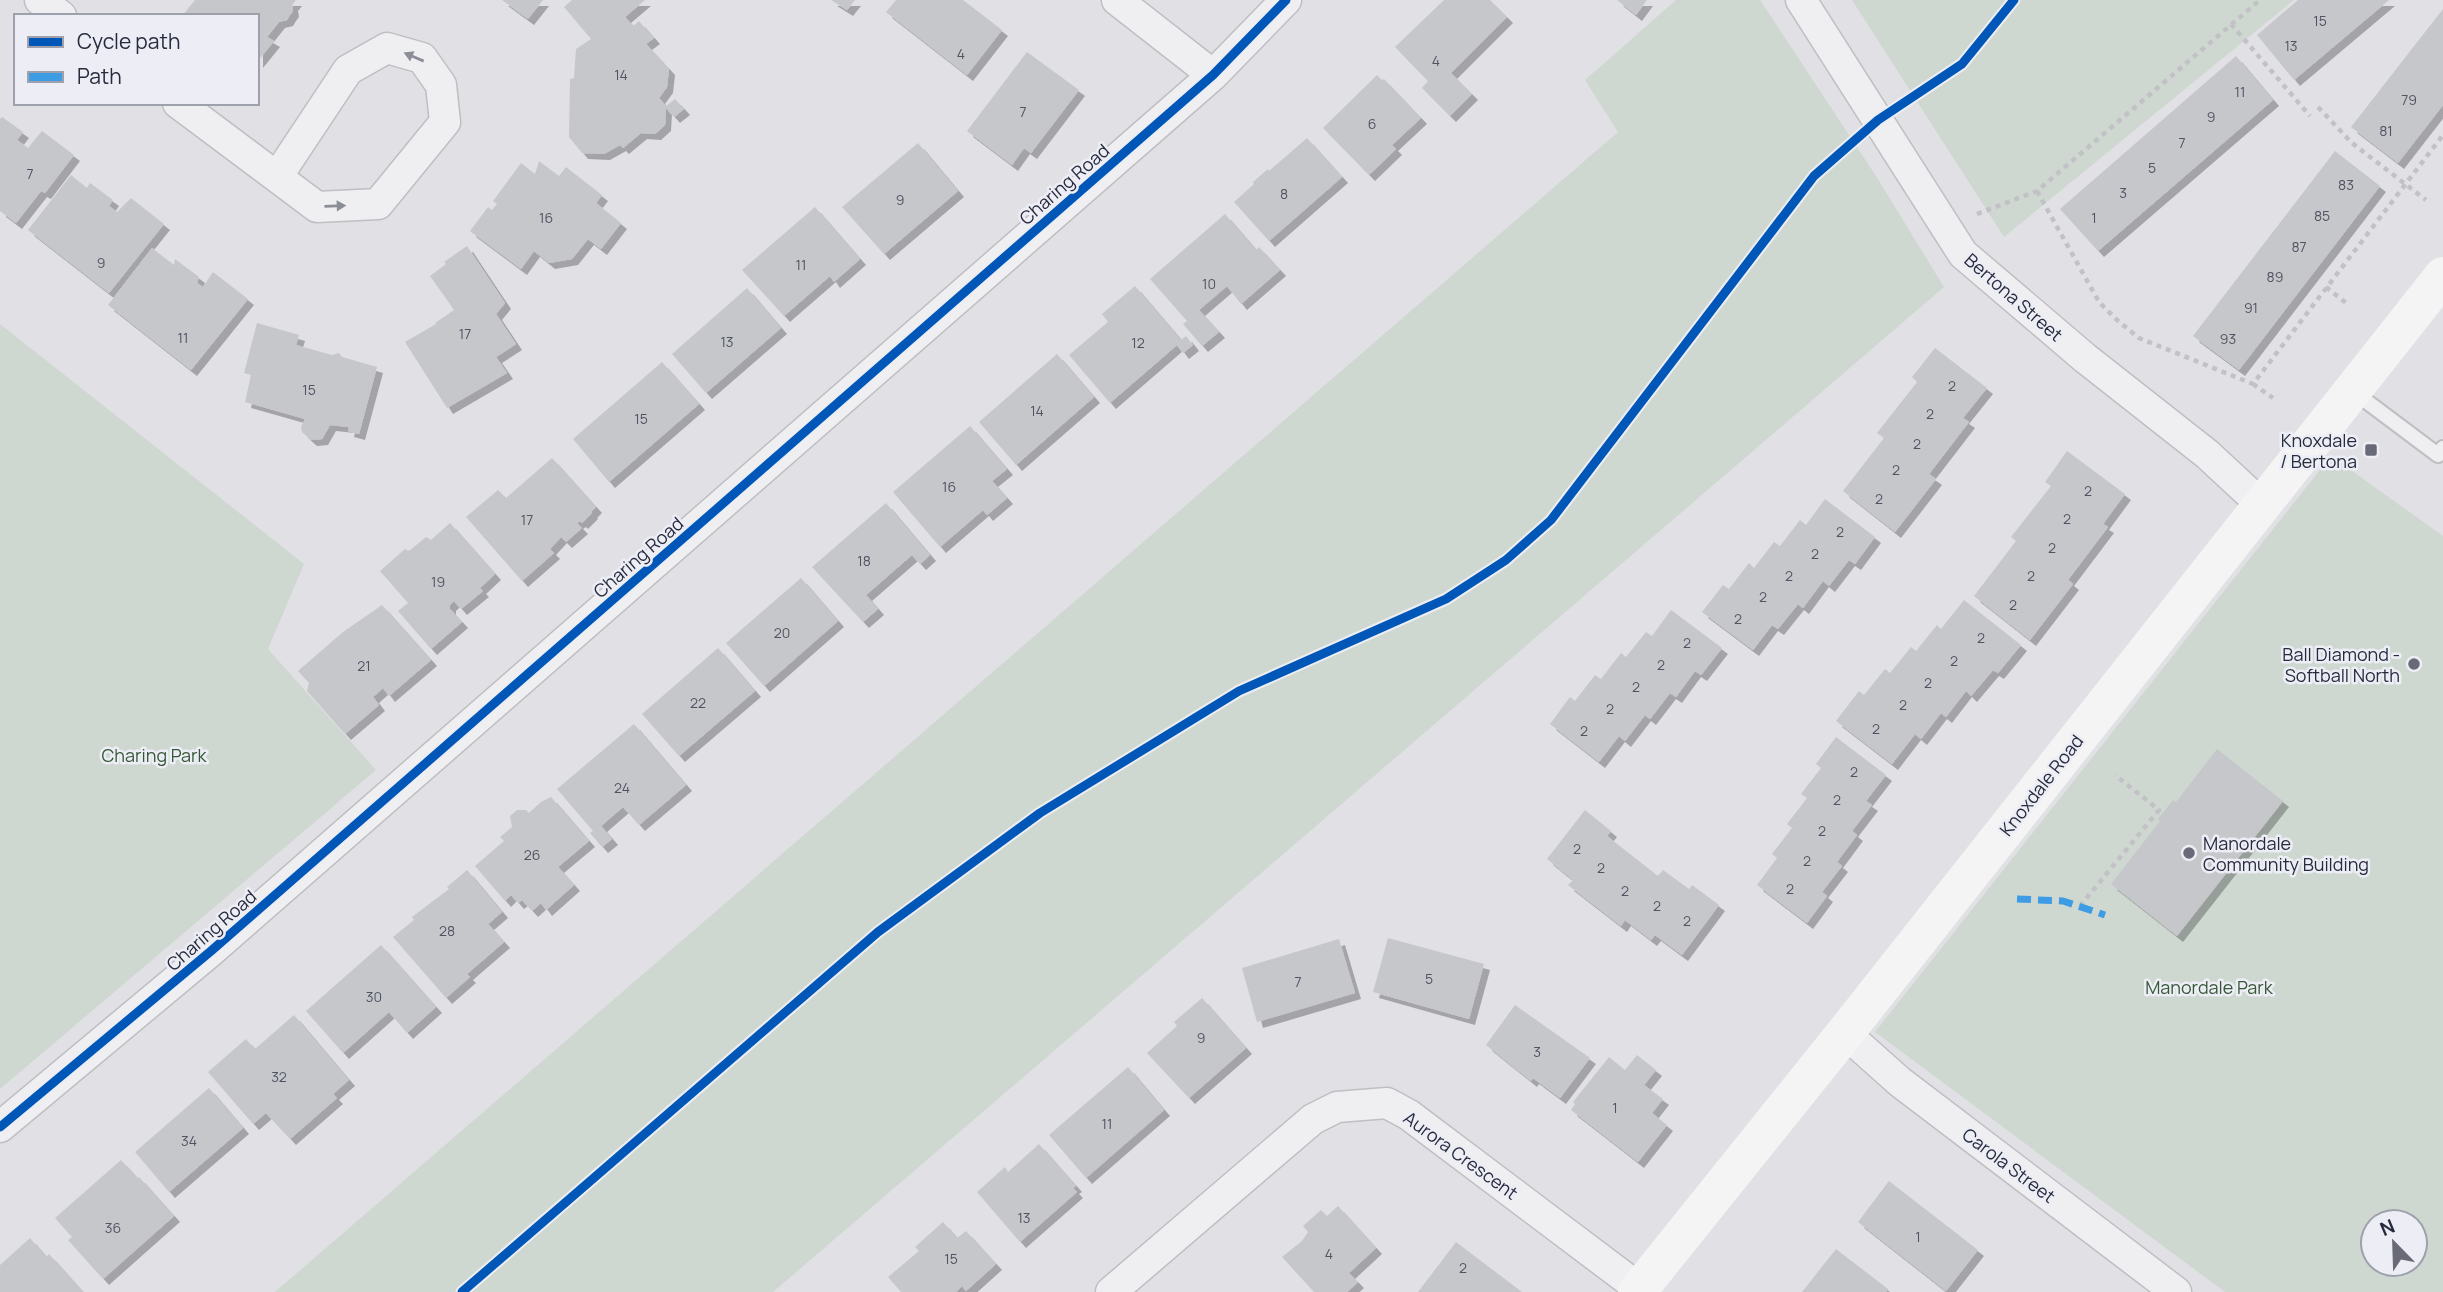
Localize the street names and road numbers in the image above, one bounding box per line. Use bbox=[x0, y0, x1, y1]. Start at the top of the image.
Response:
street label: Charing Road bbox=[1014, 138, 1114, 230]
street label: Bertona Street bbox=[1960, 248, 2068, 346]
street label: Charing Road bbox=[588, 511, 688, 603]
street label: Knoxdale Road bbox=[1994, 729, 2088, 841]
street label: Charing Road bbox=[161, 884, 261, 976]
street label: Aurora Crescent bbox=[1399, 1105, 1523, 1205]
street label: Carola Street bbox=[1958, 1122, 2060, 1208]

